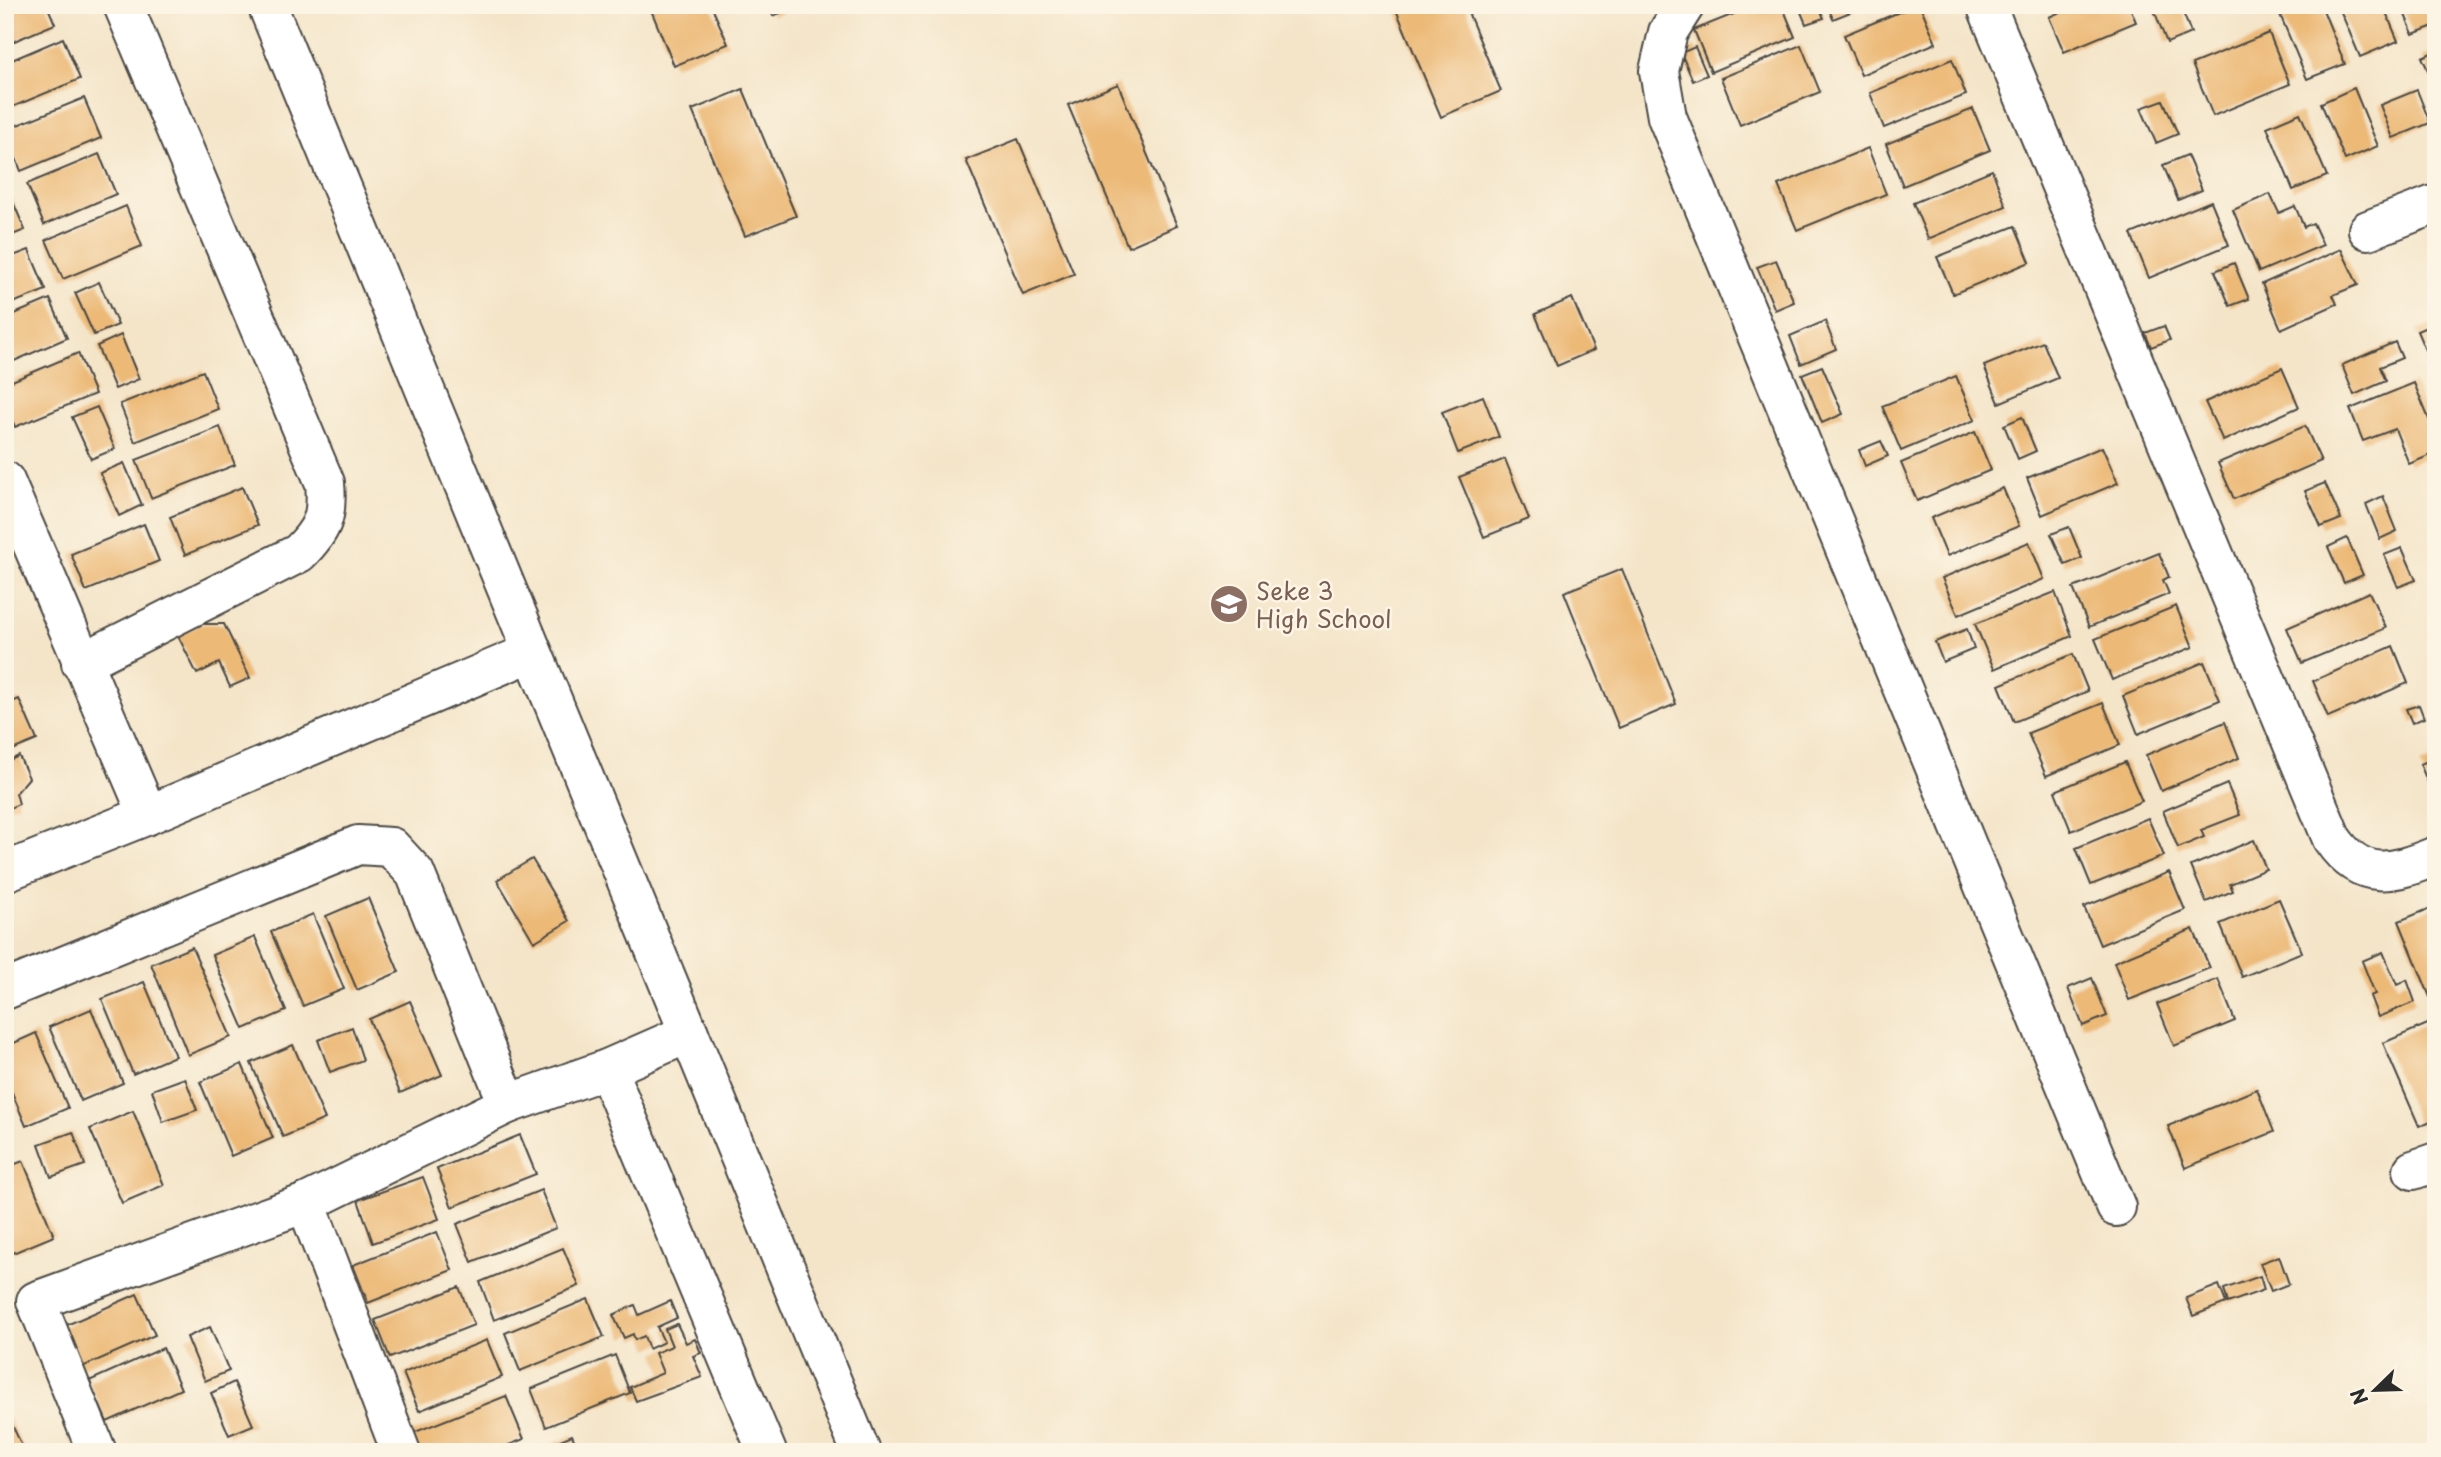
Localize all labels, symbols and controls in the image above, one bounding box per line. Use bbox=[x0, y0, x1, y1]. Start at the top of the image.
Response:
place label: Seke 3 High School bbox=[1256, 572, 1392, 636]
school or university icon: Seke 3 High School bbox=[1208, 583, 1250, 625]
north arrow bbox=[2340, 1356, 2410, 1426]
text: N bbox=[2343, 1385, 2374, 1409]

